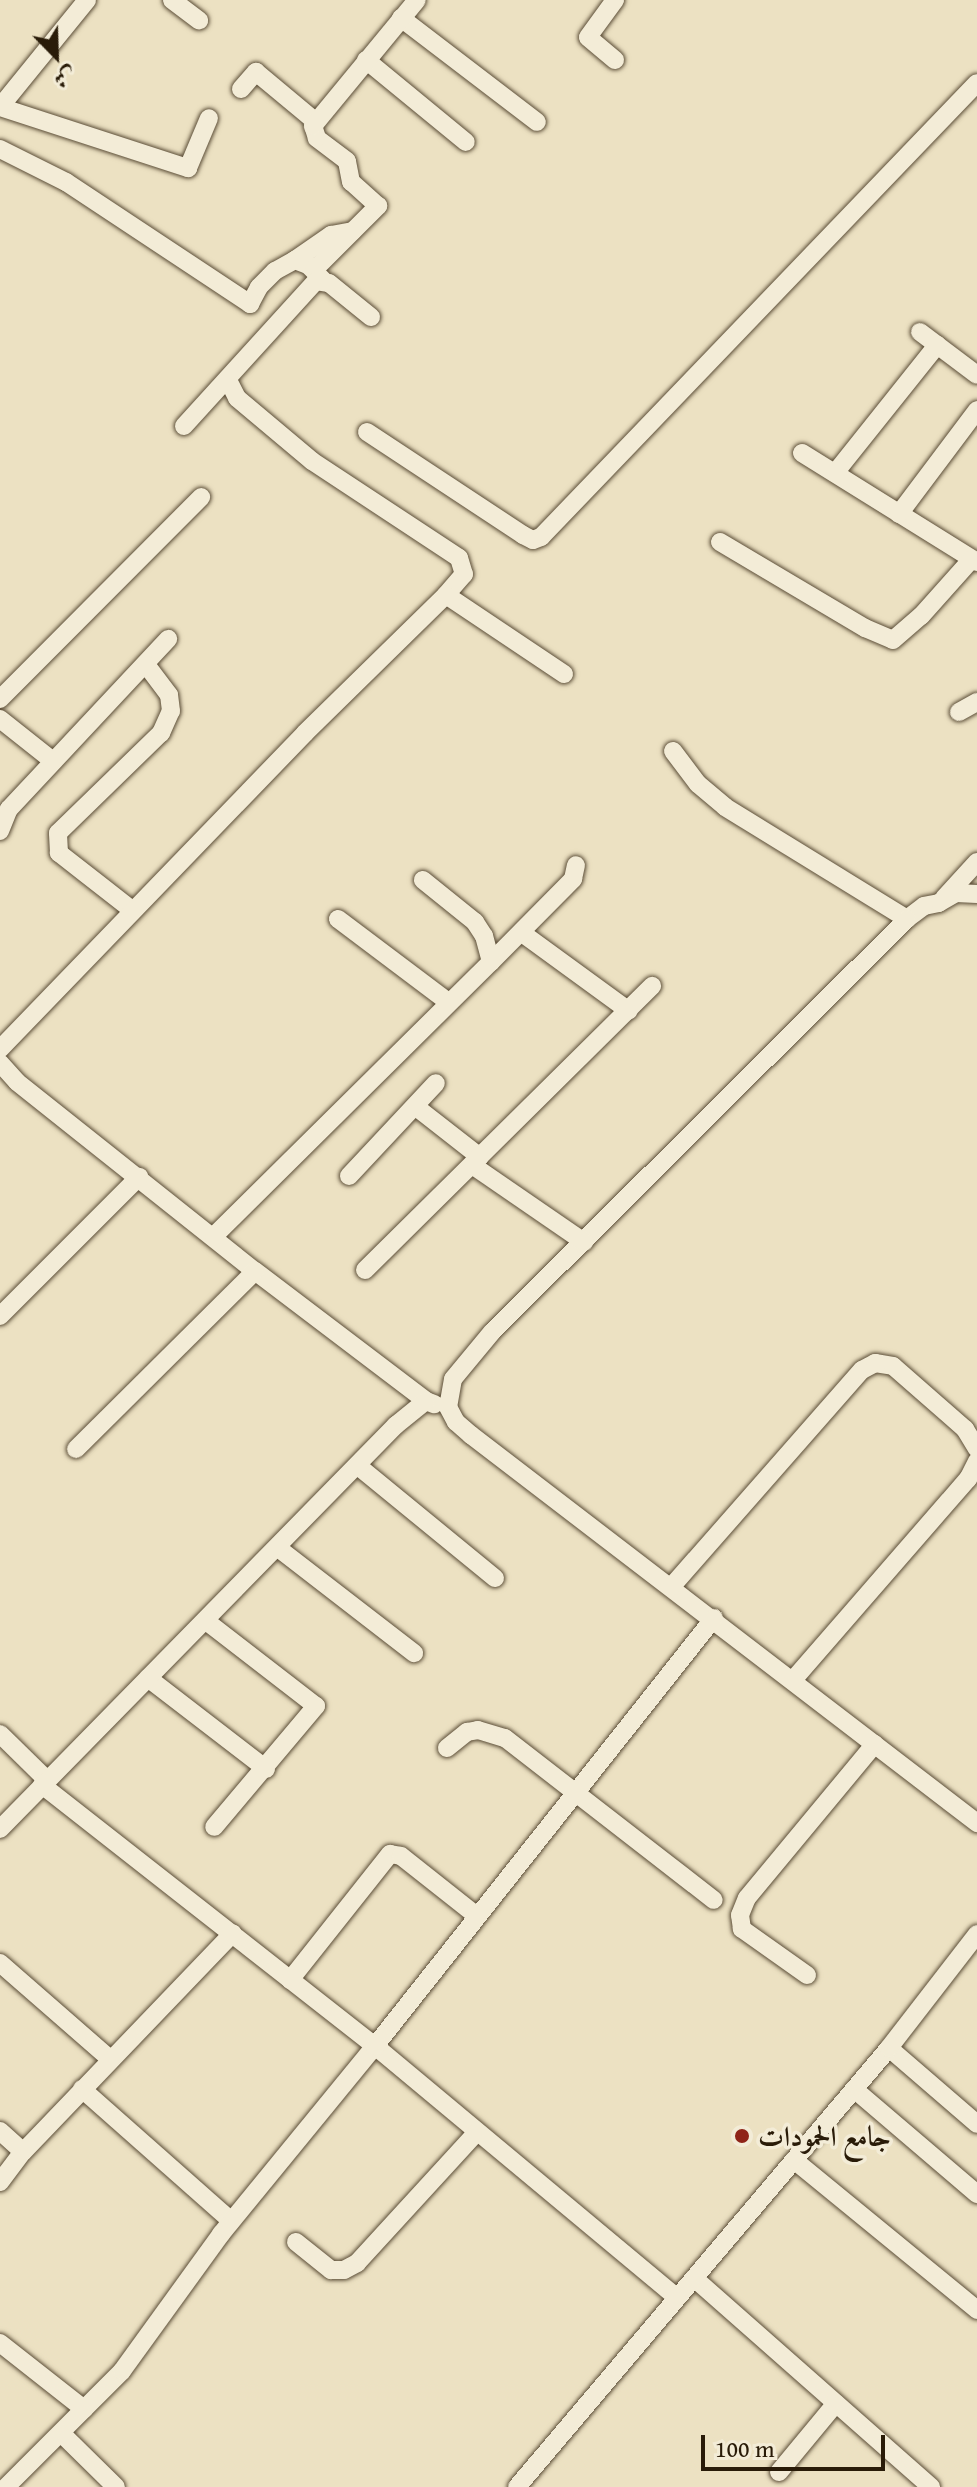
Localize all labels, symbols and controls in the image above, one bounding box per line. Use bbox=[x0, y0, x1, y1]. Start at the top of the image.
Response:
north arrow bbox=[16, 16, 96, 96]
text: ش bbox=[49, 59, 82, 97]
place label: جامع الحمودات bbox=[758, 2119, 891, 2153]
marker: جامع الحمودات bbox=[733, 2127, 751, 2145]
scale bar bbox=[705, 2419, 889, 2469]
text: 100 m bbox=[715, 2431, 775, 2466]

